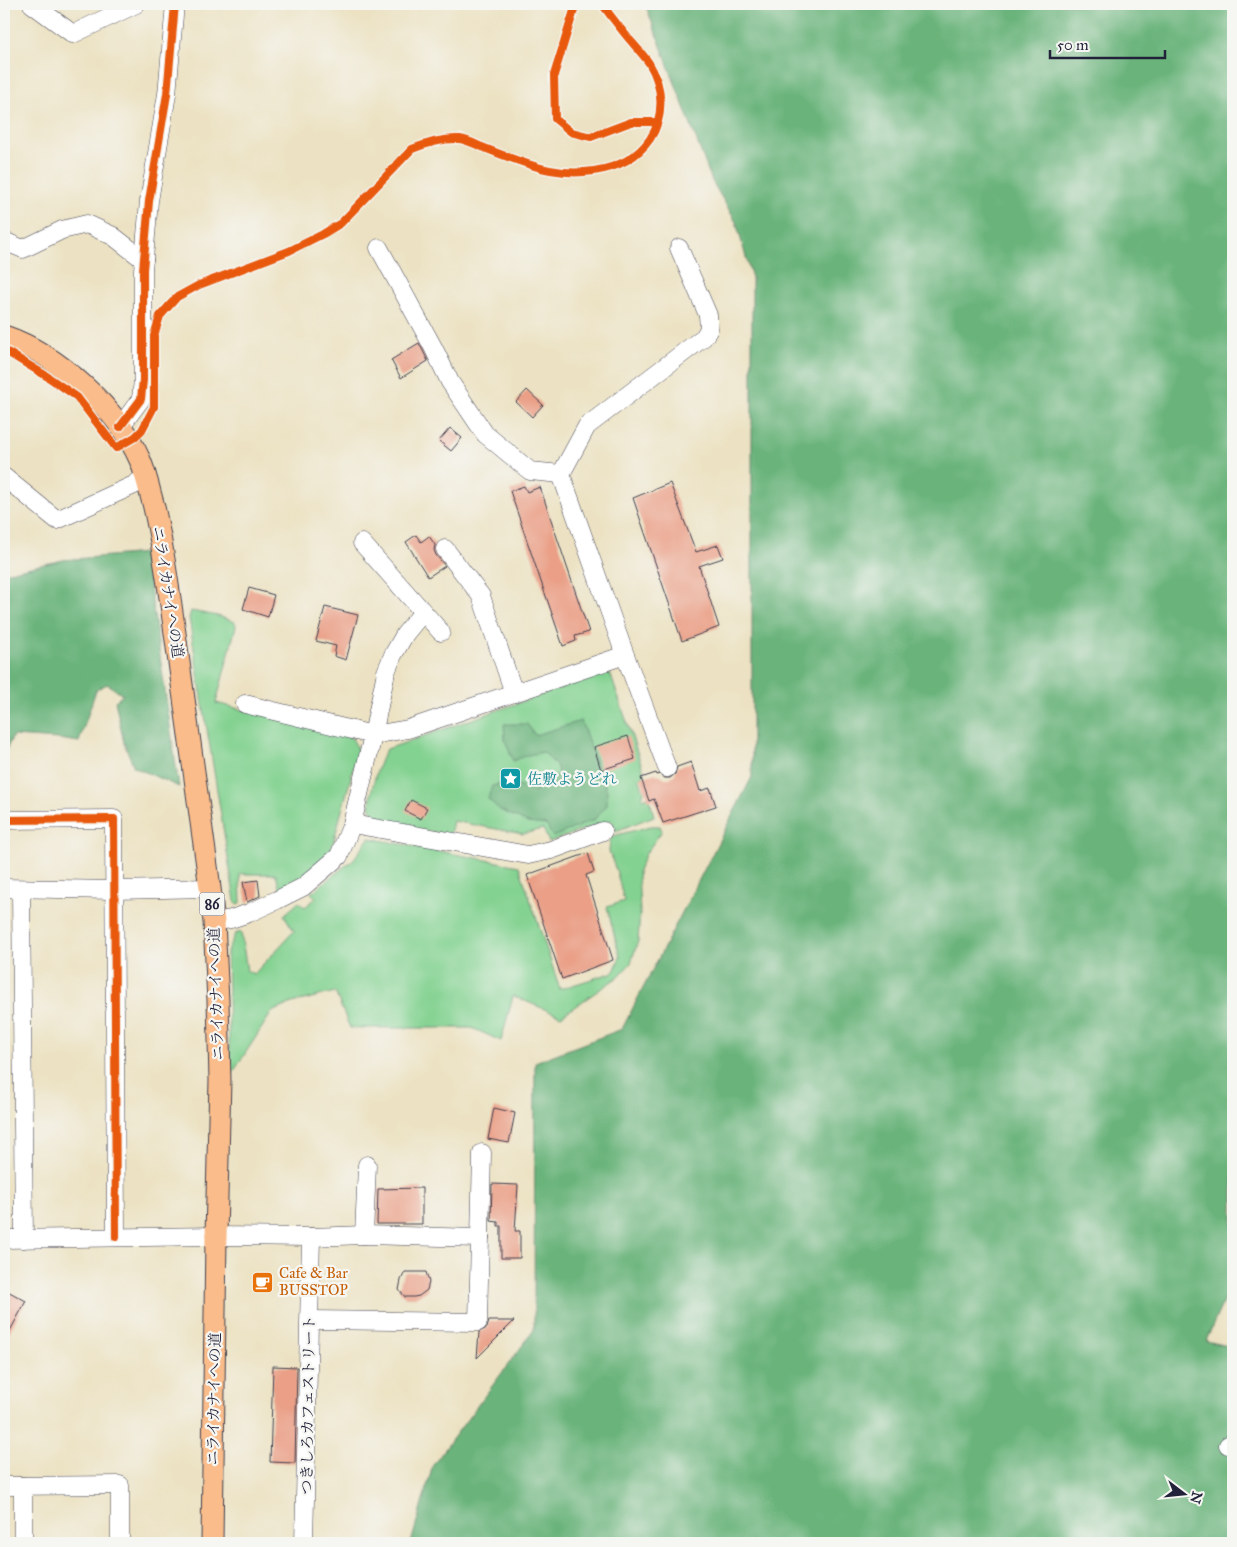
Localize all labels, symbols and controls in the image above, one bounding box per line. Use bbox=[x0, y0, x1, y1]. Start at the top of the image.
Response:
scale bar bbox=[1050, 28, 1164, 60]
text: 50 m bbox=[1057, 36, 1089, 54]
street label: ニライカナイへの道 bbox=[149, 525, 187, 659]
place icon: 佐敷ようどれ bbox=[499, 767, 523, 791]
place label: 佐敷ようどれ bbox=[527, 770, 617, 788]
road number: 86 bbox=[200, 892, 224, 916]
street label: ニライカナイへの道 bbox=[205, 927, 227, 1061]
place label: Cafe & Bar BUSSTOP bbox=[279, 1264, 348, 1299]
cafe icon: Cafe & Bar BUSSTOP bbox=[251, 1270, 275, 1294]
street label: つきしろカフェストリート bbox=[297, 1315, 319, 1495]
street label: ニライカナイへの道 bbox=[204, 1332, 224, 1466]
north arrow bbox=[1160, 1470, 1210, 1520]
text: N bbox=[1186, 1489, 1206, 1506]

